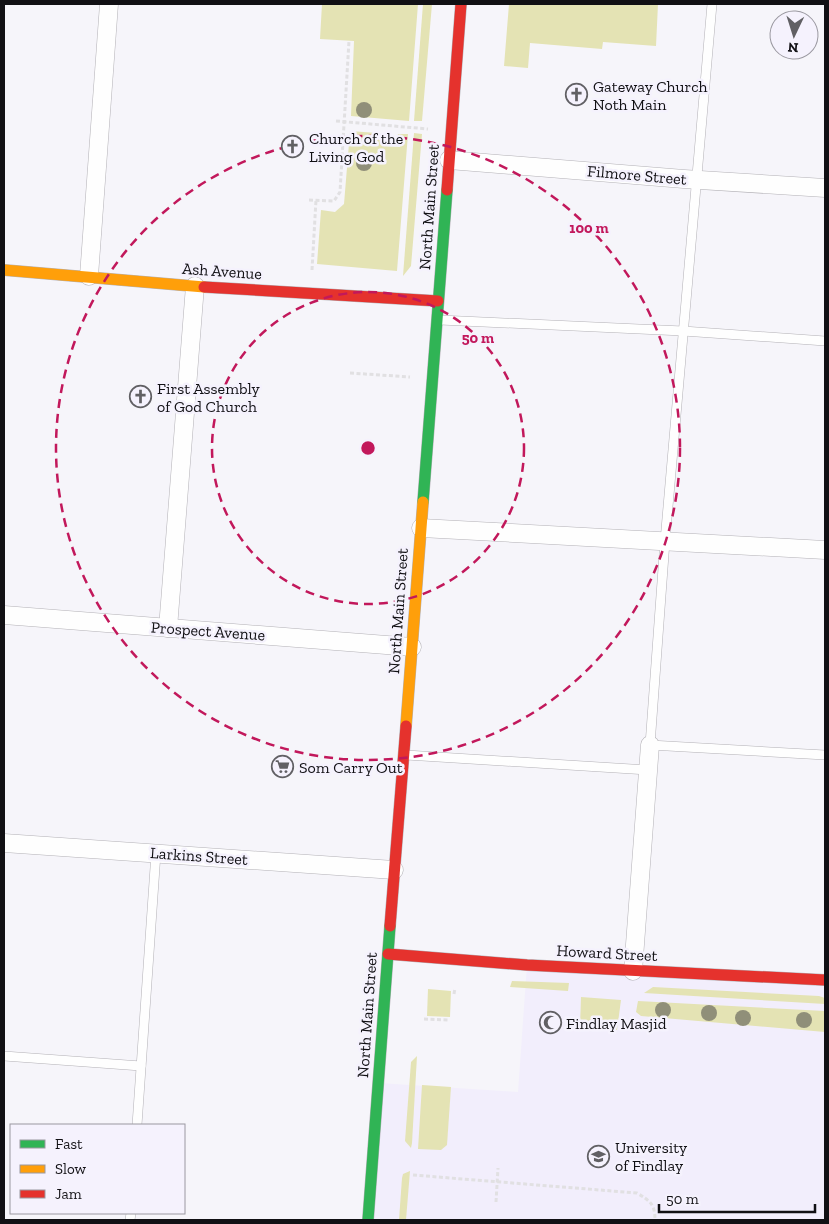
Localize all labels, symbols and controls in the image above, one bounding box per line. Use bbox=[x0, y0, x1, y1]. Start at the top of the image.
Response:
north arrow bbox=[769, 10, 819, 60]
text: N bbox=[787, 39, 799, 56]
place label: Gateway Church Noth Main bbox=[593, 77, 708, 114]
church icon: Gateway Church Noth Main bbox=[565, 83, 589, 107]
place label: Church of the Living God bbox=[309, 129, 403, 166]
church icon: Church of the Living God bbox=[281, 135, 305, 159]
street label: North Main Street bbox=[415, 143, 443, 270]
street label: Filmore Street bbox=[587, 161, 688, 189]
text: 100 m bbox=[569, 219, 609, 237]
street label: Ash Avenue bbox=[181, 259, 263, 283]
text: 50 m bbox=[462, 329, 494, 347]
place label: First Assembly of God Church bbox=[157, 379, 261, 416]
church icon: First Assembly of God Church bbox=[129, 385, 153, 409]
centre of rings bbox=[359, 439, 377, 457]
street label: North Main Street bbox=[384, 547, 412, 674]
street label: Prospect Avenue bbox=[150, 618, 266, 644]
supermarket icon: Som Carry Out bbox=[271, 755, 295, 779]
place label: Som Carry Out bbox=[299, 758, 403, 777]
street label: Larkins Street bbox=[150, 843, 249, 869]
street label: Howard Street bbox=[556, 941, 658, 965]
street label: North Main Street bbox=[353, 951, 381, 1078]
mosque icon: Findlay Masjid bbox=[538, 1011, 562, 1035]
place label: Findlay Masjid bbox=[566, 1014, 667, 1033]
legend bbox=[10, 1124, 185, 1214]
text: Fast bbox=[55, 1135, 83, 1153]
place label: University of Findlay bbox=[615, 1138, 688, 1175]
school or university icon: University of Findlay bbox=[587, 1144, 611, 1168]
text: Slow bbox=[55, 1160, 87, 1178]
scale bar bbox=[659, 1182, 815, 1214]
text: Jam bbox=[55, 1185, 82, 1203]
text: 50 m bbox=[666, 1190, 699, 1208]

